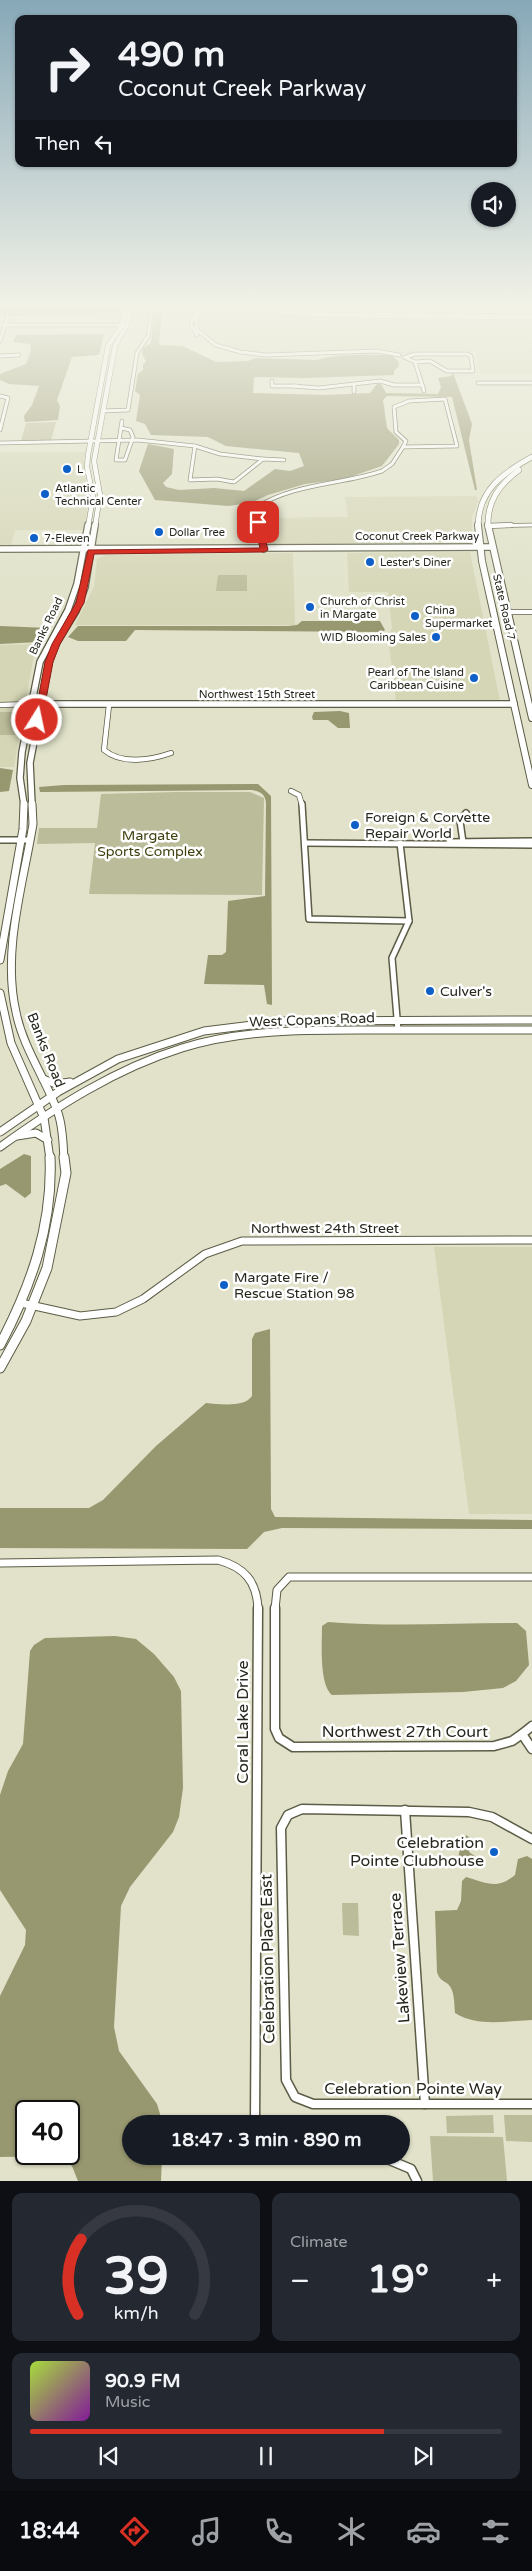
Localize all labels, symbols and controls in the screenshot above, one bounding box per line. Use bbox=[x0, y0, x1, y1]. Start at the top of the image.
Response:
text: 490 m bbox=[118, 34, 225, 76]
icon: right bbox=[35, 35, 100, 100]
text: Coconut Creek Parkway bbox=[118, 76, 366, 102]
icon: left bbox=[90, 130, 118, 158]
text: Then bbox=[35, 133, 80, 155]
map controls bbox=[471, 182, 516, 227]
button: sound bbox=[471, 182, 516, 227]
marker: L bbox=[61, 463, 73, 475]
place label: L bbox=[77, 463, 84, 476]
place label: Atlantic Technical Center bbox=[55, 482, 142, 508]
marker: Atlantic Technical Center bbox=[39, 488, 51, 500]
pin bbox=[237, 501, 279, 543]
icon: arrive bbox=[244, 508, 272, 536]
marker: Dollar Tree bbox=[153, 526, 165, 538]
place label: Dollar Tree bbox=[169, 526, 225, 539]
street label: Coconut Creek Parkway bbox=[355, 530, 479, 543]
marker: 7-Eleven bbox=[28, 532, 40, 544]
place label: 7-Eleven bbox=[44, 532, 90, 545]
marker: Lester's Diner bbox=[364, 556, 376, 568]
place label: Lester's Diner bbox=[380, 556, 452, 569]
street label: State Road 7 bbox=[490, 573, 518, 641]
street label: Banks Road bbox=[27, 595, 66, 657]
place label: Church of Christ in Margate bbox=[320, 595, 405, 621]
marker: Church of Christ in Margate bbox=[304, 601, 316, 613]
place label: China Supermarket bbox=[425, 604, 493, 630]
marker: China Supermarket bbox=[409, 610, 421, 622]
place label: WID Blooming Sales bbox=[320, 631, 426, 644]
marker: WID Blooming Sales bbox=[430, 631, 442, 643]
place label: Pearl of The Island Caribbean Cuisine bbox=[368, 666, 464, 692]
marker: Pearl of The Island Caribbean Cuisine bbox=[468, 672, 480, 684]
street label: Northwest 15th Street bbox=[199, 688, 315, 701]
position arrow bbox=[10, 693, 62, 745]
place label: Foreign & Corvette Repair World bbox=[365, 809, 490, 842]
marker: Foreign & Corvette Repair World bbox=[349, 819, 361, 831]
park label: Margate Sports Complex bbox=[97, 827, 203, 860]
place label: Culver's bbox=[440, 983, 492, 1000]
marker: Culver's bbox=[424, 985, 436, 997]
street label: West Copans Road bbox=[249, 1009, 375, 1031]
street label: Banks Road bbox=[23, 1010, 69, 1090]
street label: Northwest 24th Street bbox=[251, 1220, 400, 1237]
place label: Margate Fire / Rescue Station 98 bbox=[234, 1269, 355, 1302]
marker: Margate Fire / Rescue Station 98 bbox=[218, 1279, 230, 1291]
street label: Coral Lake Drive bbox=[233, 1660, 253, 1784]
street label: Northwest 27th Court bbox=[322, 1722, 488, 1742]
place label: Celebration Pointe Clubhouse bbox=[350, 1833, 484, 1871]
marker: Celebration Pointe Clubhouse bbox=[488, 1846, 500, 1858]
street label: Celebration Place East bbox=[257, 1874, 279, 2044]
street label: Lakeview Terrace bbox=[385, 1892, 415, 2024]
street label: Celebration Pointe Way bbox=[324, 2079, 502, 2099]
speed limit sign: 40 bbox=[15, 2100, 80, 2165]
text: 18:47 · 3 min · 890 m bbox=[170, 2129, 362, 2151]
text: Climate bbox=[290, 2232, 348, 2252]
text: 39 bbox=[103, 2245, 169, 2308]
text: 19° bbox=[367, 2257, 429, 2303]
text: − bbox=[290, 2264, 310, 2298]
text: + bbox=[486, 2264, 502, 2298]
text: km/h bbox=[114, 2303, 158, 2324]
text: 90.9 FM bbox=[105, 2370, 181, 2392]
text: Music bbox=[105, 2392, 150, 2412]
icon: previous bbox=[95, 2442, 123, 2470]
icon: pause bbox=[252, 2442, 280, 2470]
icon: next bbox=[409, 2442, 437, 2470]
icon: directions bbox=[117, 2514, 152, 2549]
icon: music bbox=[189, 2514, 224, 2549]
icon: phone bbox=[261, 2514, 296, 2549]
icon: climate bbox=[334, 2514, 369, 2549]
icon: car bbox=[406, 2514, 441, 2549]
icon: filters bbox=[478, 2514, 513, 2549]
text: 18:44 bbox=[19, 2518, 80, 2544]

